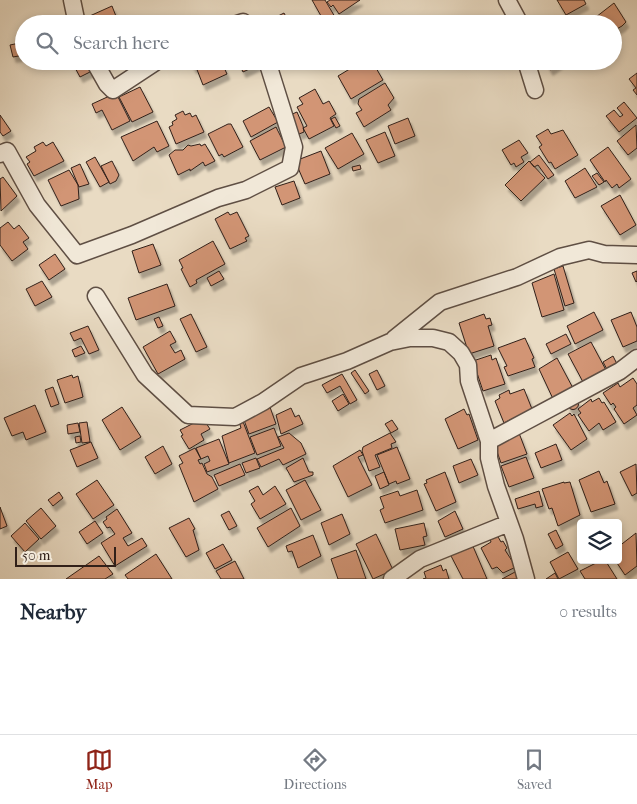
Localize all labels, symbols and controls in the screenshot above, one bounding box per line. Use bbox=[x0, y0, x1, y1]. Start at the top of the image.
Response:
search box bbox=[15, 15, 622, 70]
icon: search bbox=[33, 29, 61, 57]
text: Search here bbox=[73, 32, 169, 54]
map controls bbox=[577, 519, 622, 564]
button: layers bbox=[577, 519, 622, 564]
scale bar bbox=[15, 544, 116, 567]
text: 50 m bbox=[22, 547, 50, 564]
text: Nearby bbox=[20, 600, 86, 624]
text: 0 results bbox=[559, 602, 617, 621]
tab: Map bbox=[85, 746, 113, 793]
tab: Directions bbox=[284, 746, 347, 793]
tab: Saved bbox=[517, 746, 552, 793]

